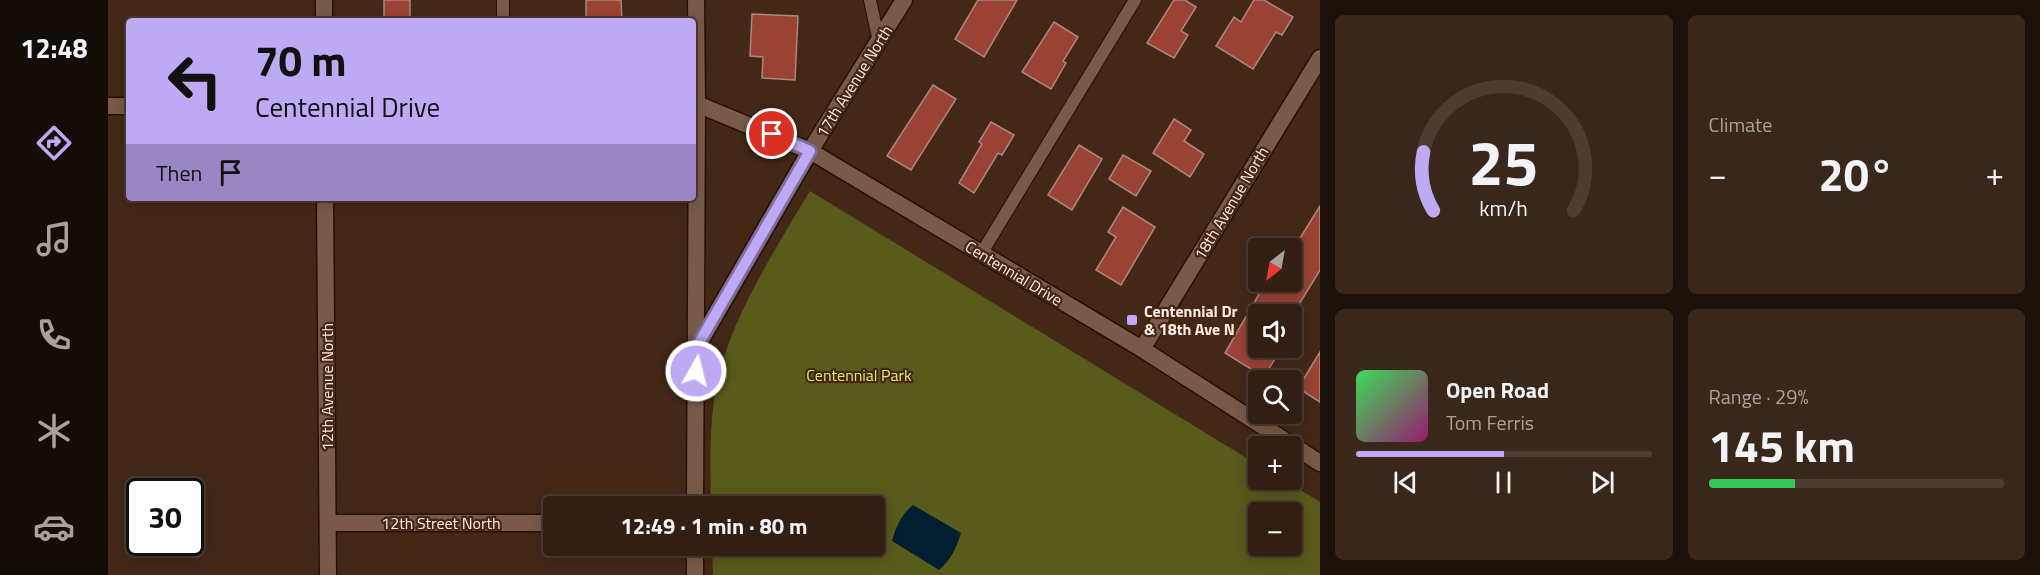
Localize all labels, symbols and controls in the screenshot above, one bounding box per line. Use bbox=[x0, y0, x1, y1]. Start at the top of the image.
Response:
street label: 17th Avenue North bbox=[810, 20, 898, 142]
text: 12:48 bbox=[20, 27, 88, 68]
text: 70 m bbox=[255, 28, 347, 92]
icon: left bbox=[156, 42, 234, 120]
text: Centennial Drive bbox=[255, 86, 440, 127]
pin bbox=[746, 108, 797, 159]
text: Climate bbox=[1709, 109, 1772, 140]
text: 25 bbox=[1469, 114, 1539, 209]
icon: arrive bbox=[755, 117, 788, 150]
icon: directions bbox=[33, 122, 75, 164]
text: 20° bbox=[1818, 140, 1894, 208]
street label: 18th Avenue North bbox=[1188, 142, 1274, 264]
text: − bbox=[1709, 149, 1727, 199]
text: + bbox=[1986, 149, 2004, 199]
text: Then bbox=[156, 156, 202, 190]
icon: arrive bbox=[214, 156, 247, 189]
text: km/h bbox=[1479, 193, 1528, 225]
icon: music bbox=[33, 218, 75, 260]
street label: Centennial Drive bbox=[961, 234, 1067, 312]
north arrow bbox=[1248, 238, 1302, 292]
map controls bbox=[1248, 238, 1302, 556]
place label: Centennial Dr & 18th Ave N bbox=[1144, 299, 1238, 341]
button: sound bbox=[1248, 304, 1302, 358]
marker: Centennial Dr & 18th Ave N bbox=[1125, 313, 1139, 327]
icon: phone bbox=[33, 314, 75, 356]
street label: 12th Avenue North bbox=[315, 323, 339, 451]
position arrow bbox=[664, 339, 728, 403]
park label: Centennial Park bbox=[806, 363, 912, 387]
button: search bbox=[1248, 370, 1302, 424]
text: Open Road bbox=[1446, 373, 1549, 407]
text: Range · 29% bbox=[1709, 381, 1809, 412]
text: Tom Ferris bbox=[1446, 407, 1534, 438]
icon: climate bbox=[33, 410, 75, 452]
text: 145 km bbox=[1709, 411, 1855, 479]
button: + bbox=[1248, 436, 1302, 490]
icon: previous bbox=[1389, 466, 1422, 499]
icon: pause bbox=[1487, 466, 1520, 499]
icon: next bbox=[1586, 466, 1619, 499]
speed limit sign: 30 bbox=[126, 478, 204, 556]
button: − bbox=[1248, 502, 1302, 556]
icon: car bbox=[33, 506, 75, 548]
text: 12:49 · 1 min · 80 m bbox=[621, 509, 807, 543]
street label: 12th Street North bbox=[381, 511, 501, 535]

